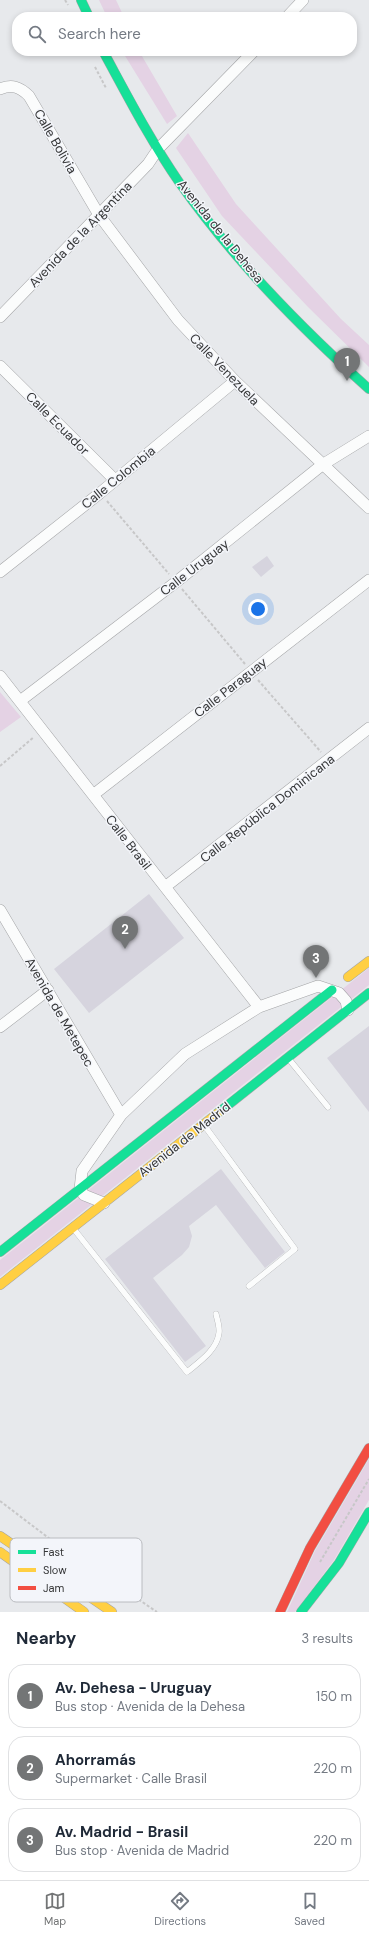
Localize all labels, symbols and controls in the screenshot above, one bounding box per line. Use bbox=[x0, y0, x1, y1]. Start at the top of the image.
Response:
search box bbox=[12, 12, 357, 56]
icon: search bbox=[26, 23, 48, 45]
text: Search here bbox=[58, 24, 141, 44]
street label: Calle Bolivia bbox=[30, 106, 81, 177]
street label: Avenida de la Dehesa bbox=[174, 176, 268, 287]
street label: Avenida de la Argentina bbox=[25, 178, 136, 291]
street label: Calle Venezuela bbox=[186, 330, 263, 409]
pin: 1 bbox=[334, 348, 360, 381]
street label: Calle Ecuador bbox=[22, 388, 93, 459]
street label: Calle Colombia bbox=[78, 442, 159, 513]
street label: Calle Uruguay bbox=[157, 535, 232, 600]
your location bbox=[248, 599, 268, 619]
street label: Calle Paraguay bbox=[190, 654, 270, 721]
street label: Calle República Dominicana bbox=[196, 750, 338, 866]
street label: Calle Brasil bbox=[102, 811, 155, 873]
pin: 2 bbox=[112, 916, 138, 949]
pin: 3 bbox=[303, 945, 329, 978]
street label: Avenida de Metepec bbox=[21, 955, 98, 1070]
street label: Avenida de Madrid bbox=[135, 1098, 234, 1181]
legend bbox=[10, 1538, 142, 1602]
text: Fast bbox=[43, 1545, 64, 1559]
text: Slow bbox=[43, 1563, 67, 1577]
text: Jam bbox=[43, 1581, 64, 1595]
text: Nearby bbox=[16, 1627, 76, 1649]
text: 3 results bbox=[301, 1630, 353, 1647]
text: Av. Dehesa - Uruguay bbox=[55, 1678, 212, 1698]
text: 1 bbox=[28, 1688, 32, 1705]
text: 150 m bbox=[316, 1688, 352, 1705]
text: Bus stop · Avenida de la Dehesa bbox=[55, 1698, 245, 1715]
text: Ahorramás bbox=[55, 1750, 136, 1770]
text: 2 bbox=[26, 1760, 34, 1777]
text: 220 m bbox=[313, 1760, 352, 1777]
text: Supermarket · Calle Brasil bbox=[55, 1770, 207, 1787]
text: Av. Madrid - Brasil bbox=[55, 1822, 188, 1842]
text: 3 bbox=[26, 1832, 34, 1849]
text: 220 m bbox=[313, 1832, 352, 1849]
text: Bus stop · Avenida de Madrid bbox=[55, 1842, 229, 1859]
tab: Map bbox=[44, 1890, 66, 1928]
tab: Directions bbox=[154, 1890, 206, 1928]
tab: Saved bbox=[294, 1890, 325, 1928]

